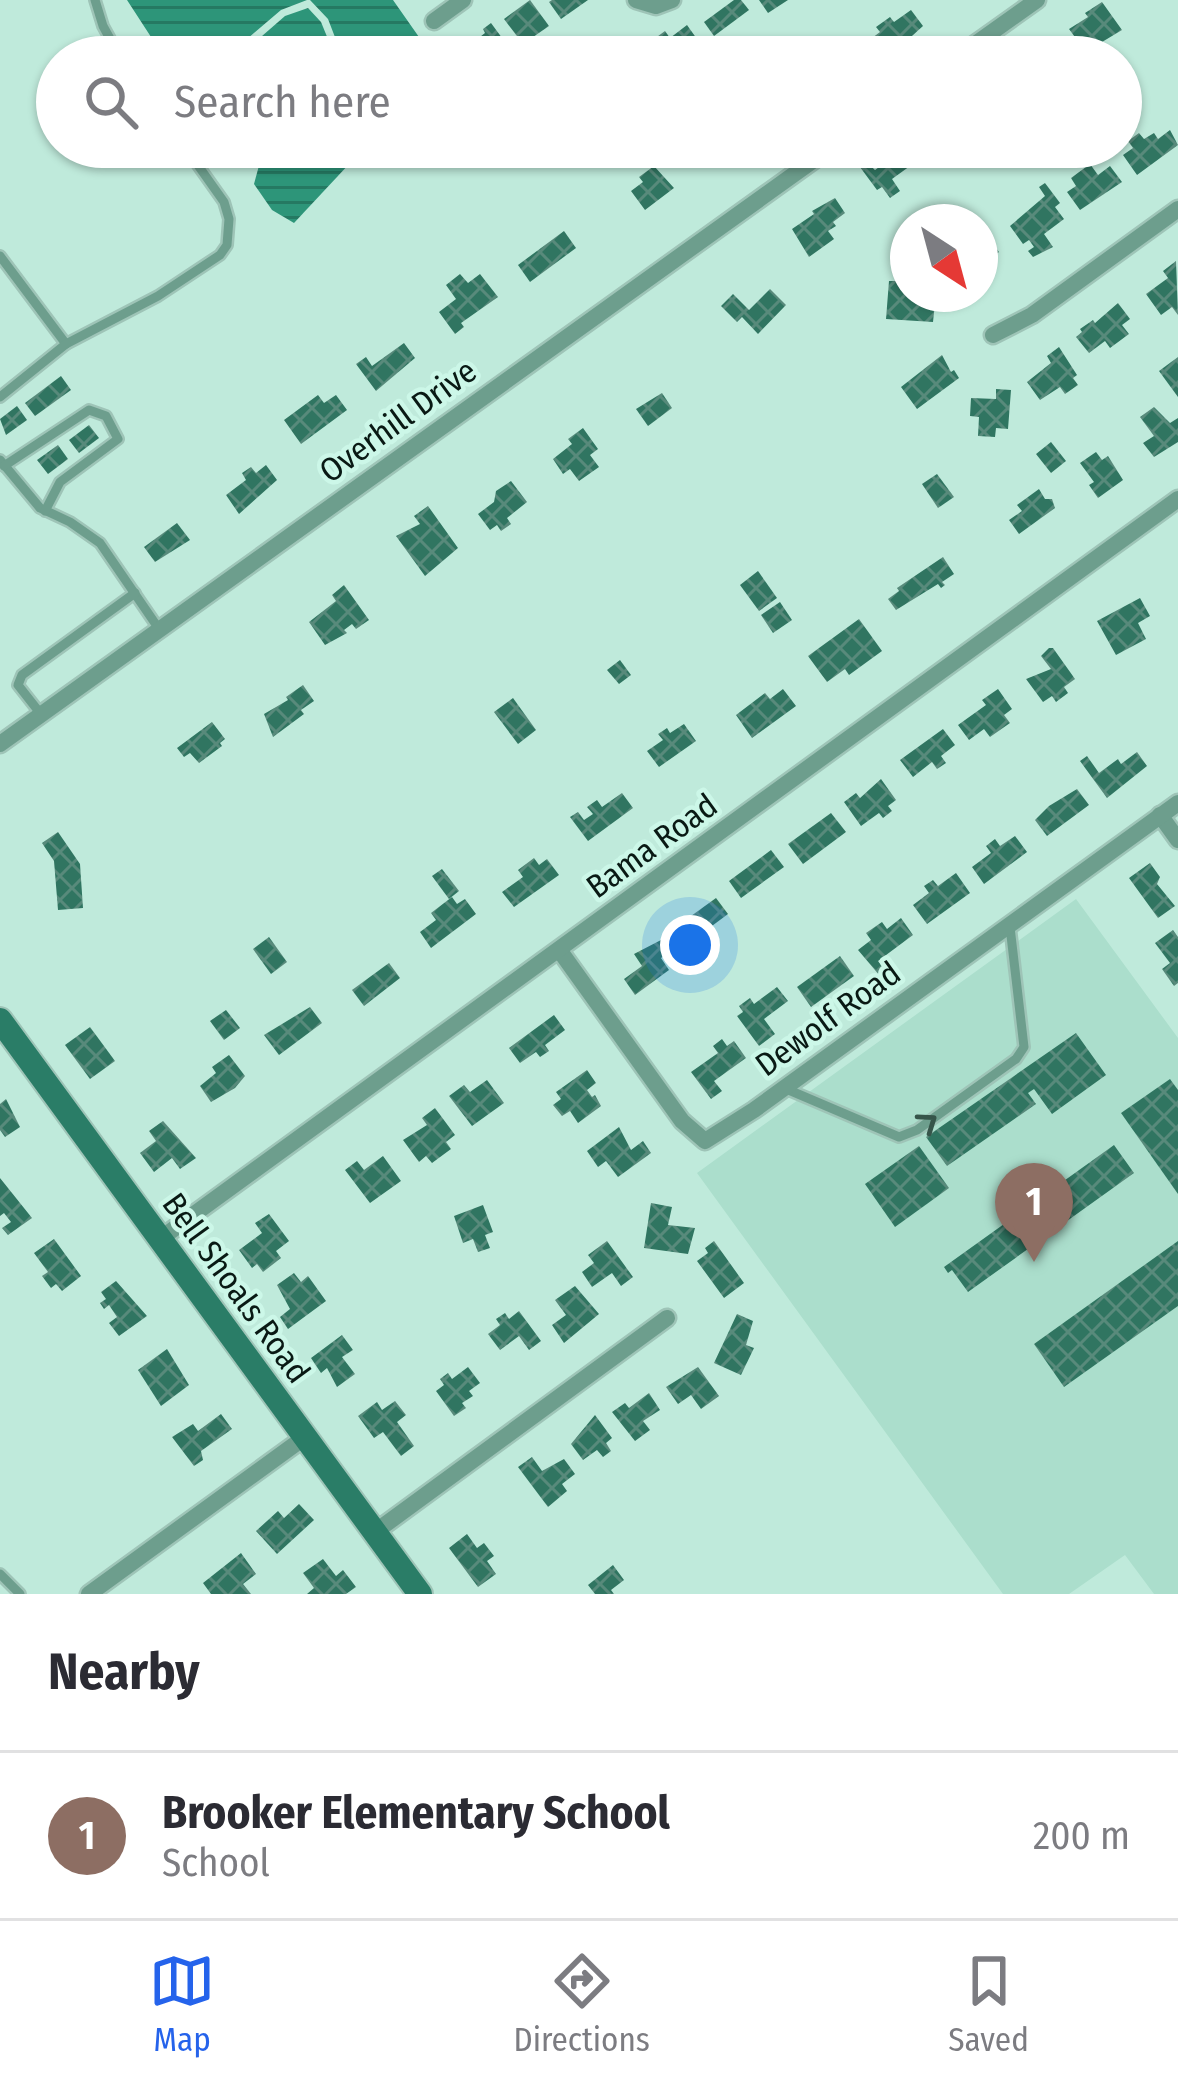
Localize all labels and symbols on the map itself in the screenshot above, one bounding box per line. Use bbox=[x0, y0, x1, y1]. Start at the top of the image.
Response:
north arrow bbox=[890, 204, 998, 312]
street label: Overhill Drive bbox=[312, 351, 484, 491]
street label: Bama Road bbox=[579, 785, 725, 907]
your location bbox=[660, 915, 720, 975]
street label: Dewolf Road bbox=[748, 953, 908, 1085]
one-way arrow bbox=[915, 1114, 937, 1136]
pin: 1 bbox=[995, 1163, 1073, 1262]
street label: Bell Shoals Road bbox=[154, 1185, 318, 1391]

